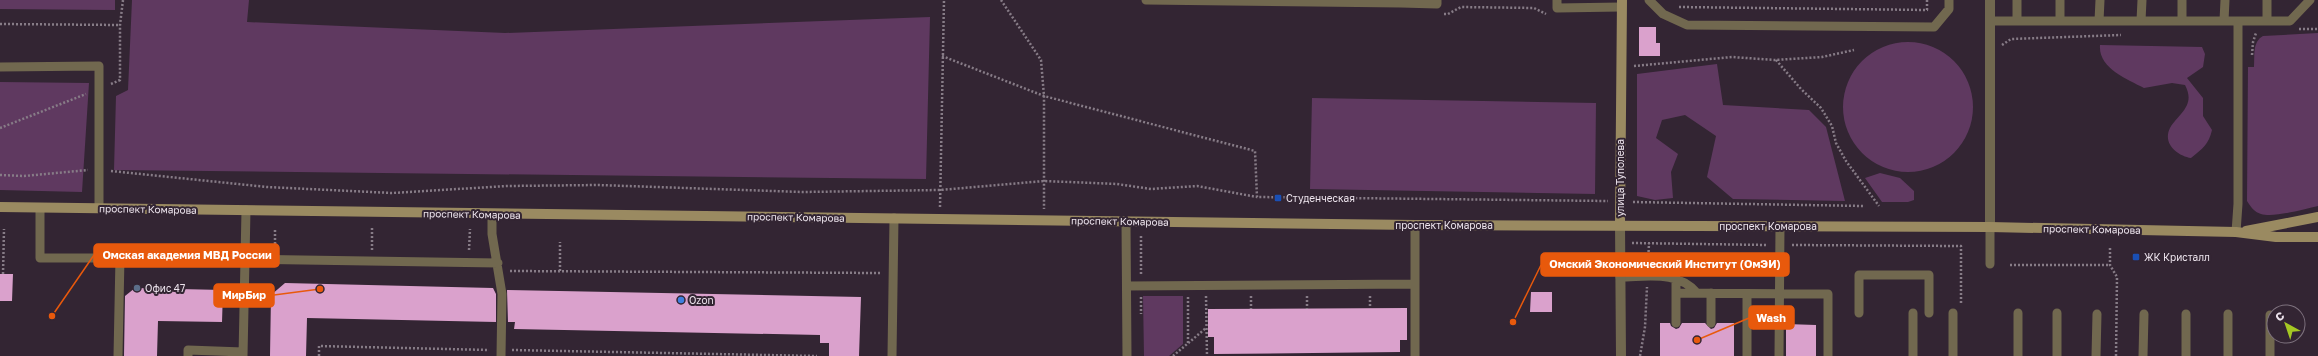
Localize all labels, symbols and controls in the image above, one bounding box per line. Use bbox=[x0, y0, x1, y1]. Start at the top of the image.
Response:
street label: улица Туполева bbox=[1614, 139, 1626, 217]
place label: Студенческая bbox=[1286, 192, 1355, 204]
marker: Студенческая bbox=[1273, 193, 1283, 203]
street label: проспект Комарова bbox=[99, 202, 197, 216]
street label: проспект Комарова bbox=[423, 207, 521, 221]
street label: проспект Комарова bbox=[747, 210, 845, 224]
street label: проспект Комарова bbox=[1071, 214, 1169, 228]
street label: проспект Комарова bbox=[1395, 219, 1493, 231]
street label: проспект Комарова bbox=[1719, 220, 1817, 232]
street label: проспект Комарова bbox=[2043, 222, 2141, 236]
callout: Омская академия МВД России bbox=[94, 244, 279, 267]
text: Омская академия МВД России bbox=[102, 248, 272, 261]
place label: ЖК Кристалл bbox=[2144, 251, 2210, 263]
marker: ЖК Кристалл bbox=[2131, 252, 2141, 262]
callout: Омский Экономический Институт (ОмЭИ) bbox=[1541, 253, 1789, 276]
text: Омский Экономический Институт (ОмЭИ) bbox=[1549, 257, 1781, 270]
place label: Офис 47 bbox=[145, 282, 185, 294]
marker: Офис 47 bbox=[132, 283, 142, 293]
callout: МирБир bbox=[214, 284, 274, 307]
text: МирБир bbox=[222, 288, 266, 301]
place label: Ozon bbox=[689, 294, 714, 306]
marker: Ozon bbox=[676, 295, 686, 305]
north arrow bbox=[2266, 304, 2306, 344]
callout: Wash bbox=[1749, 306, 1794, 329]
text: С bbox=[2272, 308, 2287, 323]
text: Wash bbox=[1756, 311, 1786, 324]

